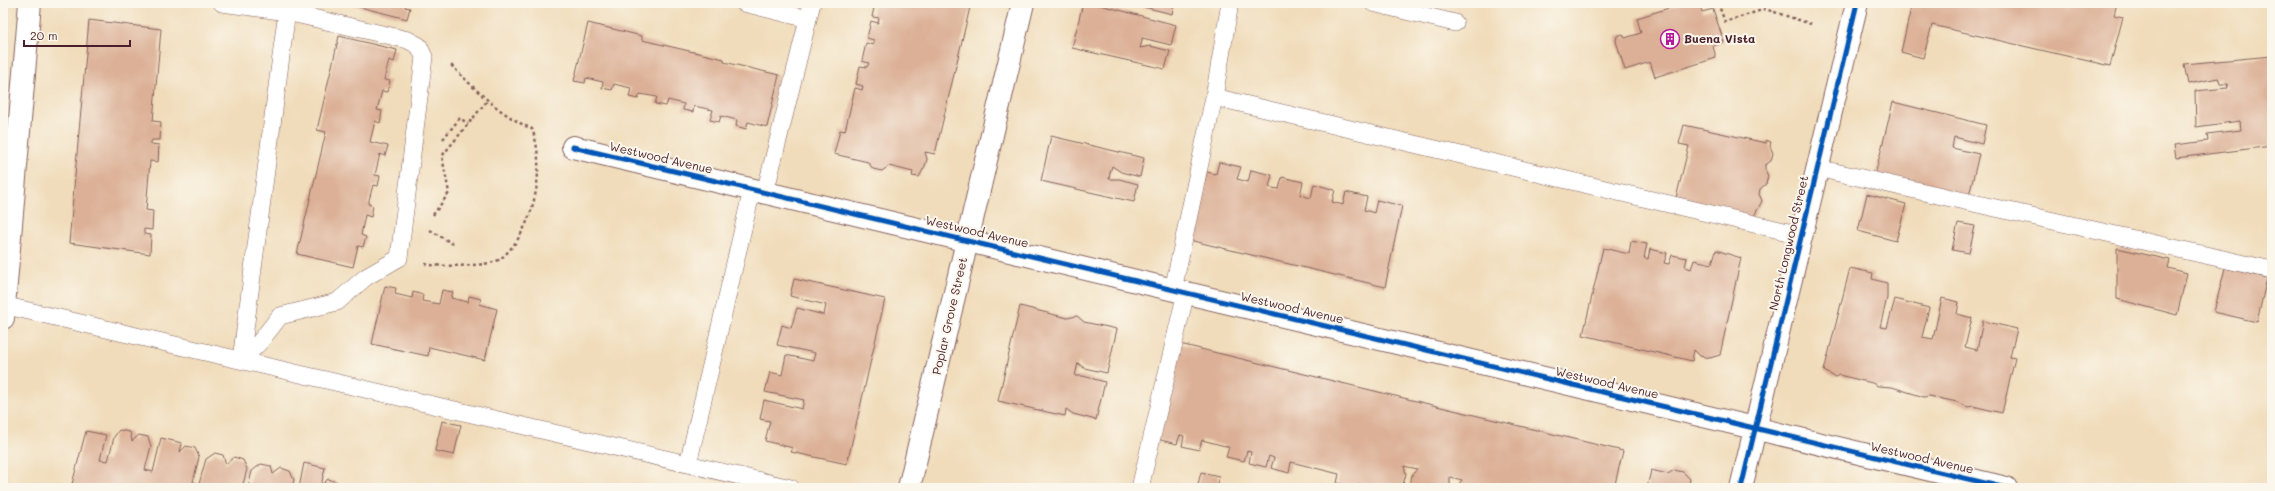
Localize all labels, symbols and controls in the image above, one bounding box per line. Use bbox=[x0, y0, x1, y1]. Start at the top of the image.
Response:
scale bar bbox=[24, 22, 130, 48]
text: 20 m bbox=[30, 27, 58, 43]
building icon: Buena Vista bbox=[1659, 28, 1681, 50]
place label: Buena Vista bbox=[1684, 30, 1755, 46]
street label: Westwood Avenue bbox=[608, 137, 714, 177]
street label: North Longwood Street bbox=[1765, 174, 1811, 312]
street label: Westwood Avenue bbox=[924, 211, 1030, 251]
street label: Poplar Grove Street bbox=[928, 255, 970, 376]
street label: Westwood Avenue bbox=[1239, 287, 1345, 327]
street label: Westwood Avenue bbox=[1554, 362, 1660, 402]
street label: Westwood Avenue bbox=[1869, 437, 1975, 477]

